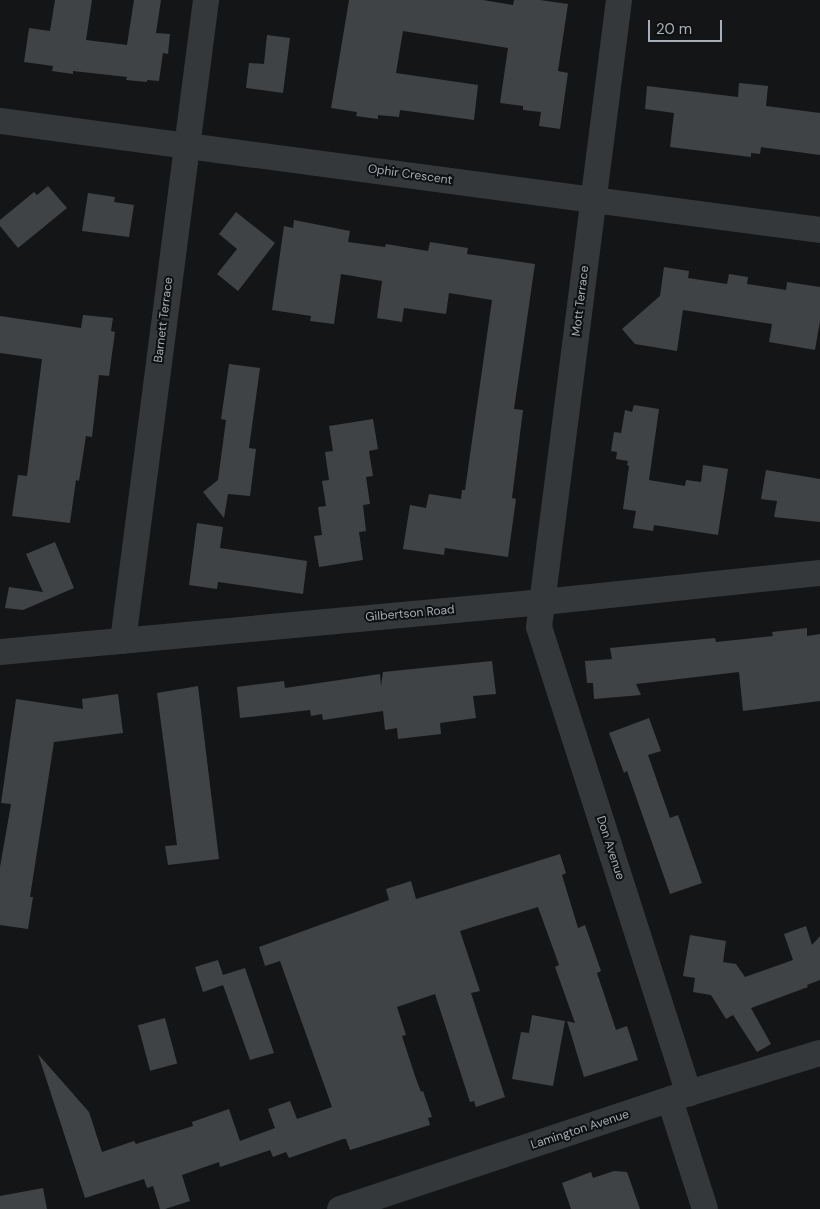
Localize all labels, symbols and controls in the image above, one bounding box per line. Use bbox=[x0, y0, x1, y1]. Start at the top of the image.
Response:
scale bar bbox=[650, 10, 724, 42]
text: 20 m bbox=[656, 19, 692, 39]
street label: Ophir Crescent bbox=[367, 162, 453, 188]
street label: Mott Terrace bbox=[570, 265, 592, 337]
street label: Barnett Terrace bbox=[152, 277, 176, 363]
street label: Gilbertson Road bbox=[365, 603, 455, 625]
street label: Don Avenue bbox=[593, 814, 627, 882]
street label: Lamington Avenue bbox=[529, 1107, 631, 1153]

